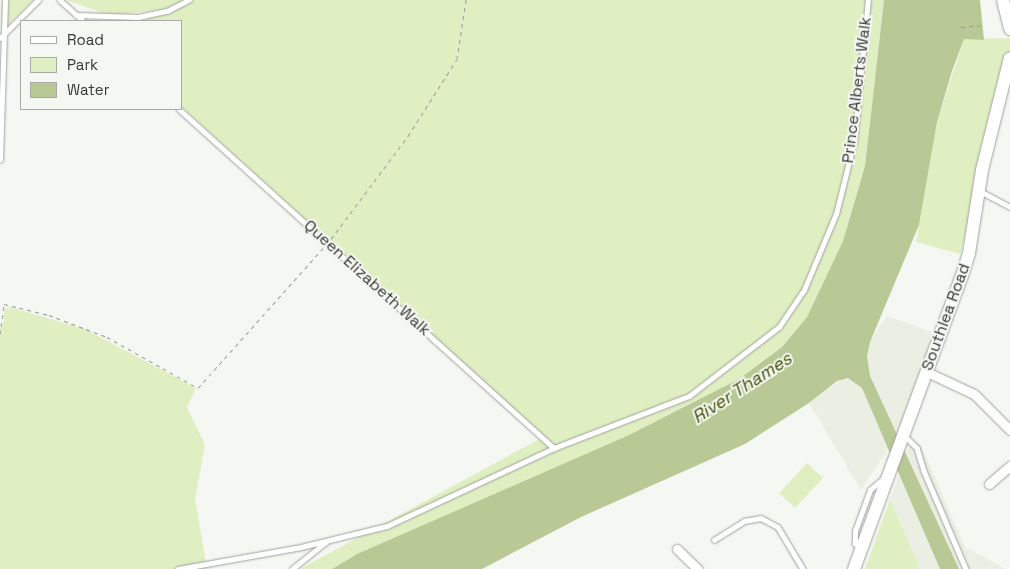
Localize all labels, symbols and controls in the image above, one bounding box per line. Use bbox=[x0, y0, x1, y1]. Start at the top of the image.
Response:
street label: Prince Alberts Walk bbox=[838, 15, 876, 165]
legend bbox=[20, 20, 182, 110]
text: Road bbox=[67, 30, 104, 49]
text: Park bbox=[67, 55, 98, 74]
text: Water bbox=[67, 80, 109, 99]
street label: Queen Elizabeth Walk bbox=[300, 216, 434, 340]
street label: Southlea Road bbox=[918, 261, 974, 373]
water label: River Thames bbox=[688, 348, 796, 428]

